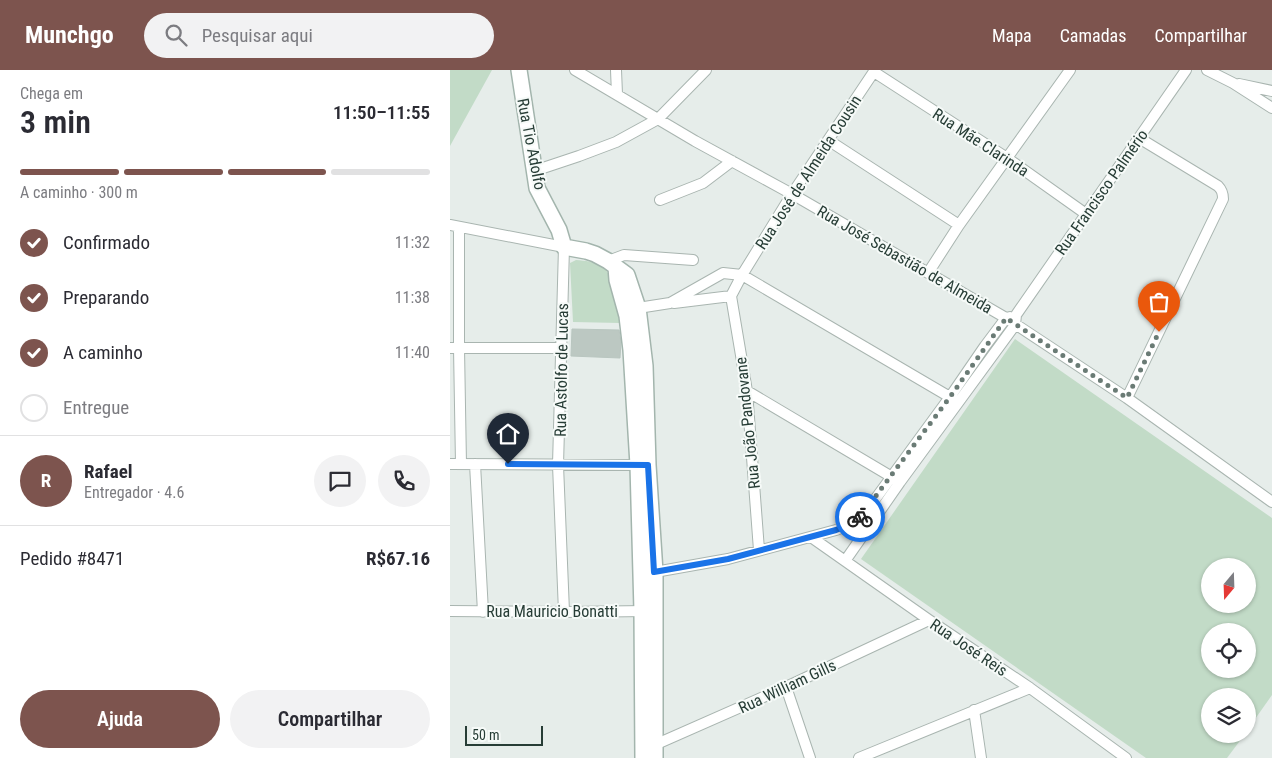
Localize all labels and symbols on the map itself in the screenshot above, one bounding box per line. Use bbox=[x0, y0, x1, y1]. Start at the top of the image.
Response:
street label: Rua José de Almeida Cousin bbox=[751, 92, 865, 253]
street label: Rua Tio Adolfo bbox=[513, 97, 550, 192]
street label: Rua Mãe Clarinda bbox=[929, 104, 1032, 181]
street label: Rua Francisco Palmério bbox=[1051, 126, 1152, 259]
street label: Rua José Sebastião de Almeida bbox=[814, 201, 996, 317]
pin bbox=[1138, 281, 1180, 332]
street label: Rua Astolfo de Lucas bbox=[551, 303, 572, 437]
street label: Rua João Pandovane bbox=[731, 356, 764, 490]
pin bbox=[487, 413, 529, 464]
courier bbox=[835, 492, 885, 542]
north arrow bbox=[1201, 558, 1256, 612]
street label: Rua Mauricio Bonatti bbox=[486, 602, 618, 621]
street label: Rua José Reis bbox=[927, 615, 1011, 680]
street label: Rua William Gills bbox=[735, 656, 839, 717]
scale bar bbox=[465, 723, 542, 746]

